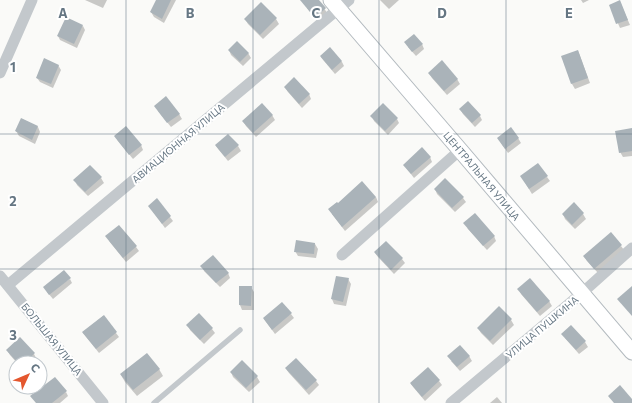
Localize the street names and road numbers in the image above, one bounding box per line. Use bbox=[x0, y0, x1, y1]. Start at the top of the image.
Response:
street label: АВИАЦИОННАЯ УЛИЦА bbox=[129, 101, 227, 185]
street label: ЦЕНТРАЛЬНАЯ УЛИЦА bbox=[441, 129, 523, 223]
street label: УЛИЦА ПУШКИНА bbox=[503, 293, 581, 361]
street label: БОЛЬШАЯ УЛИЦА bbox=[19, 300, 85, 378]

